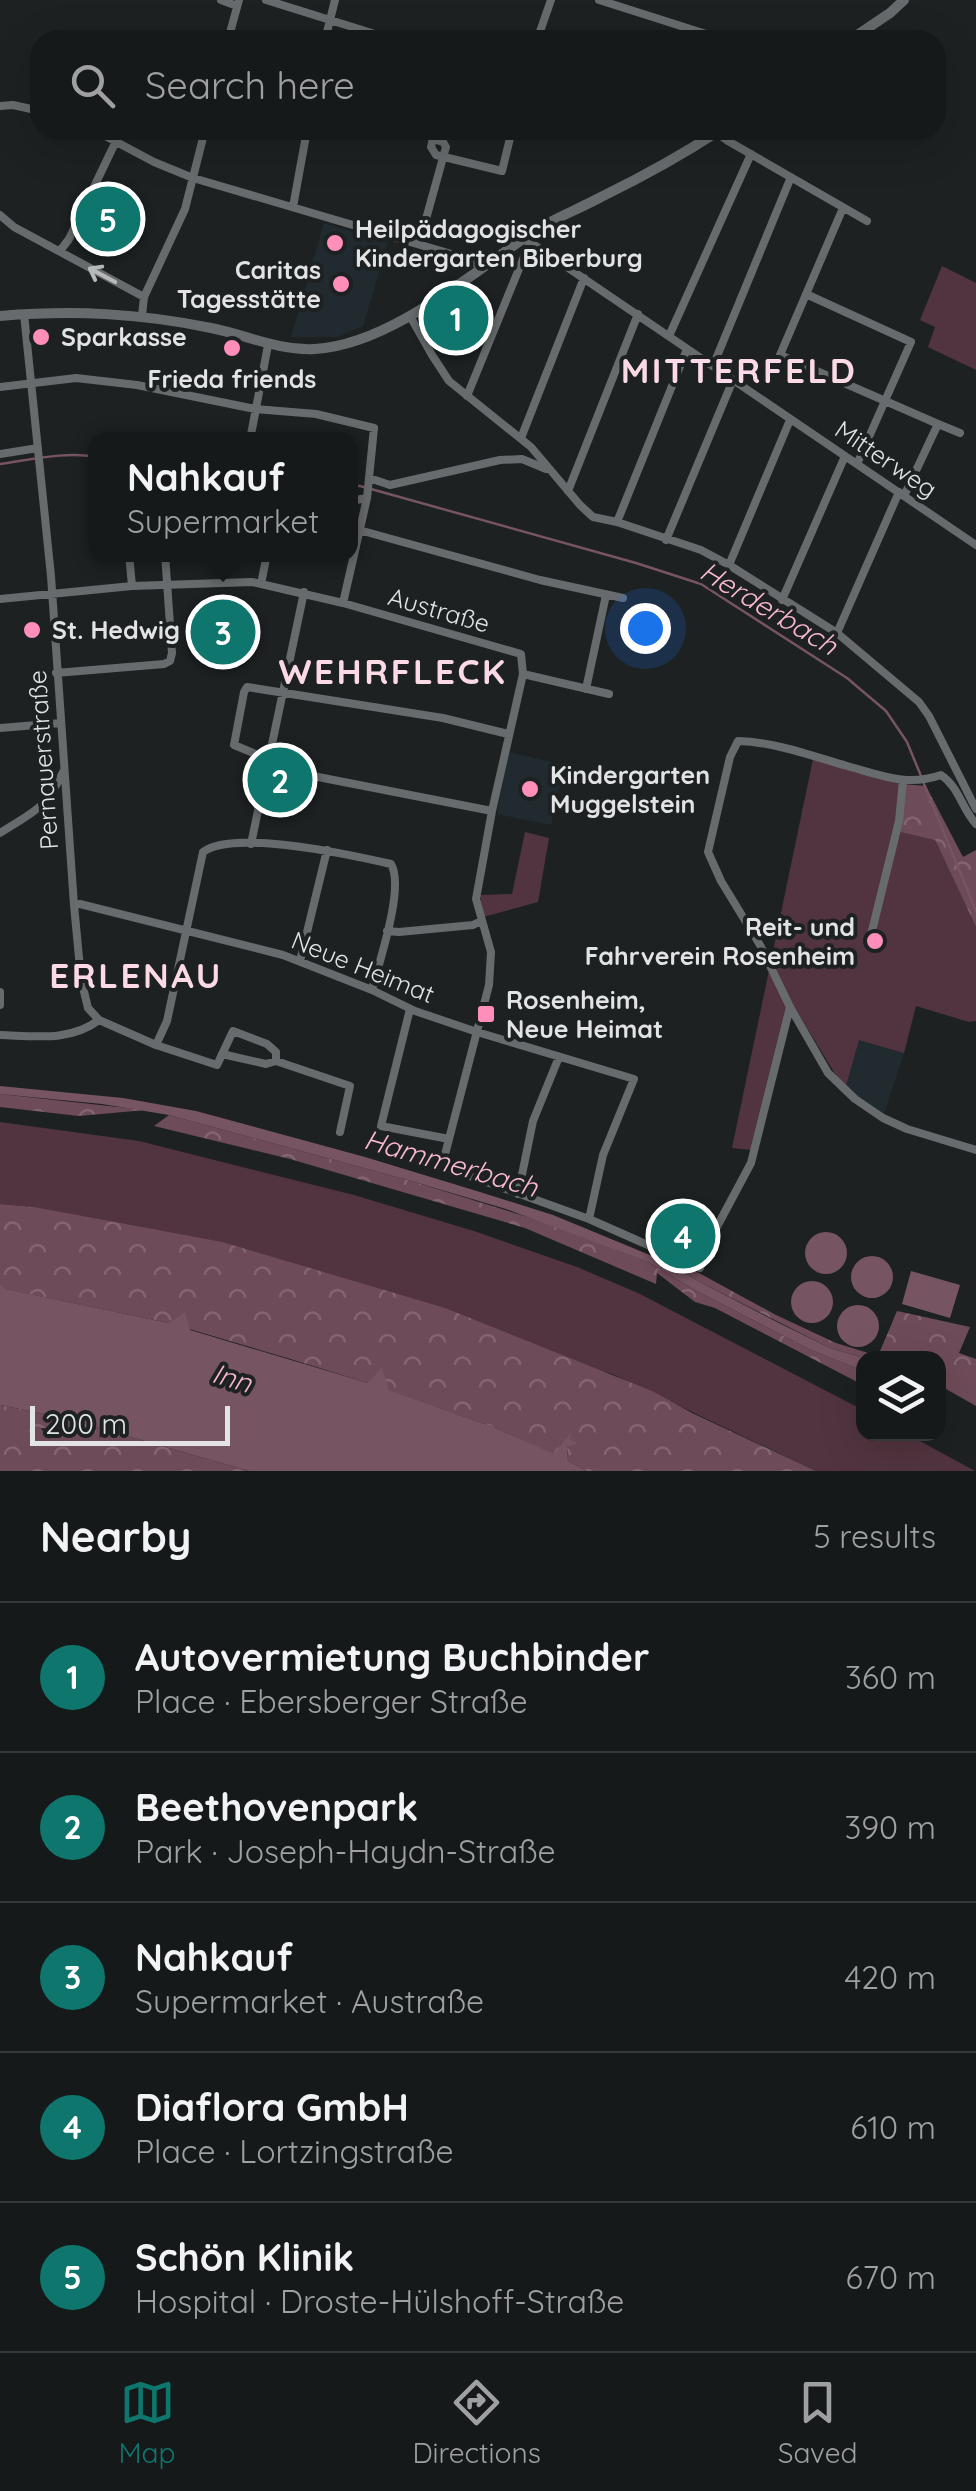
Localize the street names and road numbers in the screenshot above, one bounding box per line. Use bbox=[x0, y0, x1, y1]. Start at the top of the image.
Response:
street label: Mitterweg bbox=[829, 413, 943, 504]
street label: Austraße bbox=[385, 580, 493, 639]
street label: Pernauerstraße bbox=[21, 669, 64, 851]
street label: Neue Heimat bbox=[287, 924, 439, 1009]

